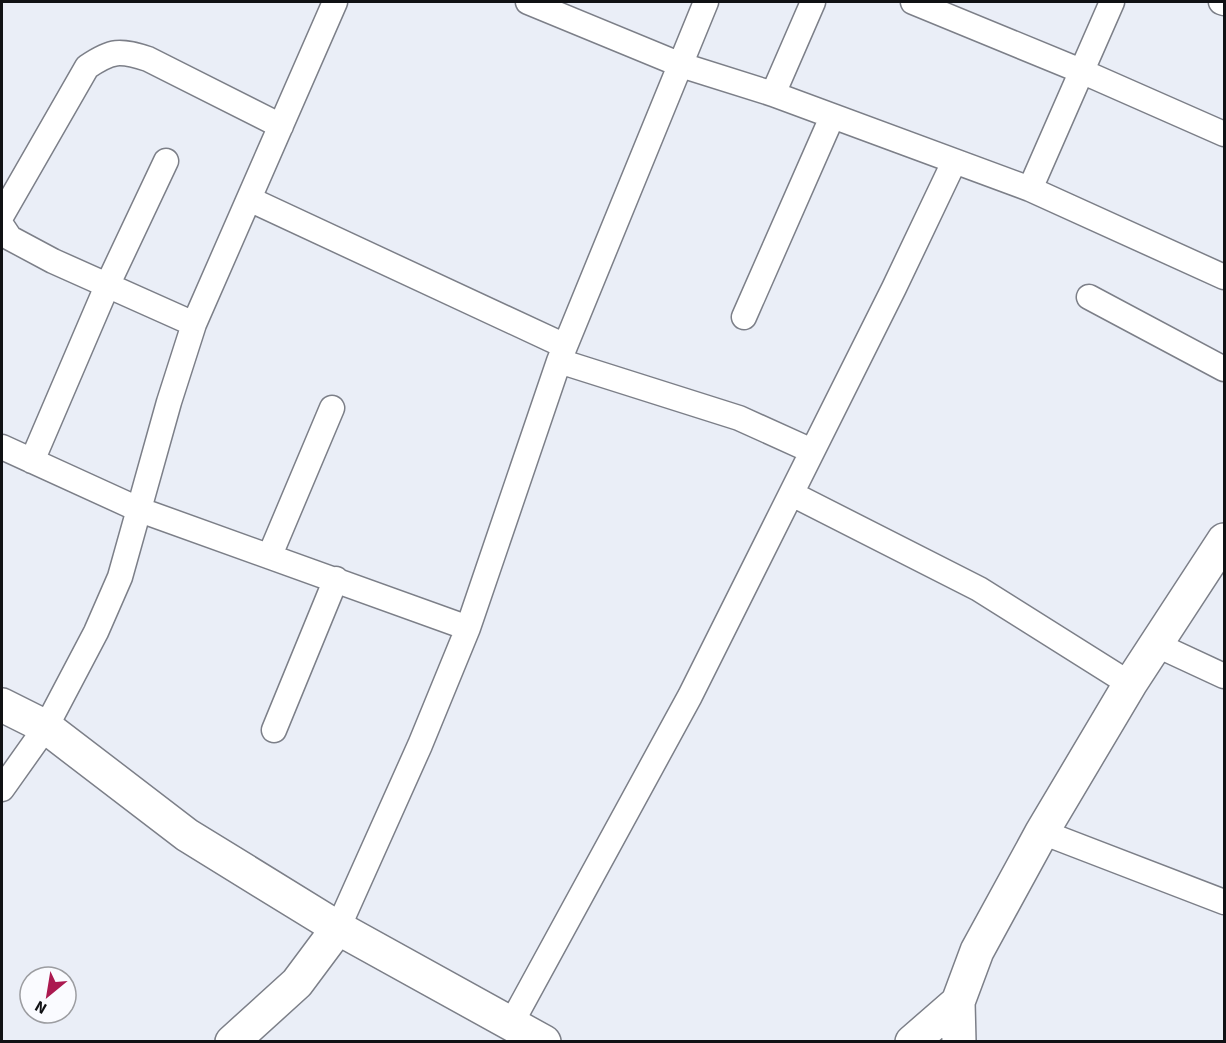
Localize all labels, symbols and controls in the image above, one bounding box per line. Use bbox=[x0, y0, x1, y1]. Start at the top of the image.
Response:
north arrow bbox=[18, 965, 78, 1025]
text: N bbox=[31, 995, 51, 1019]

